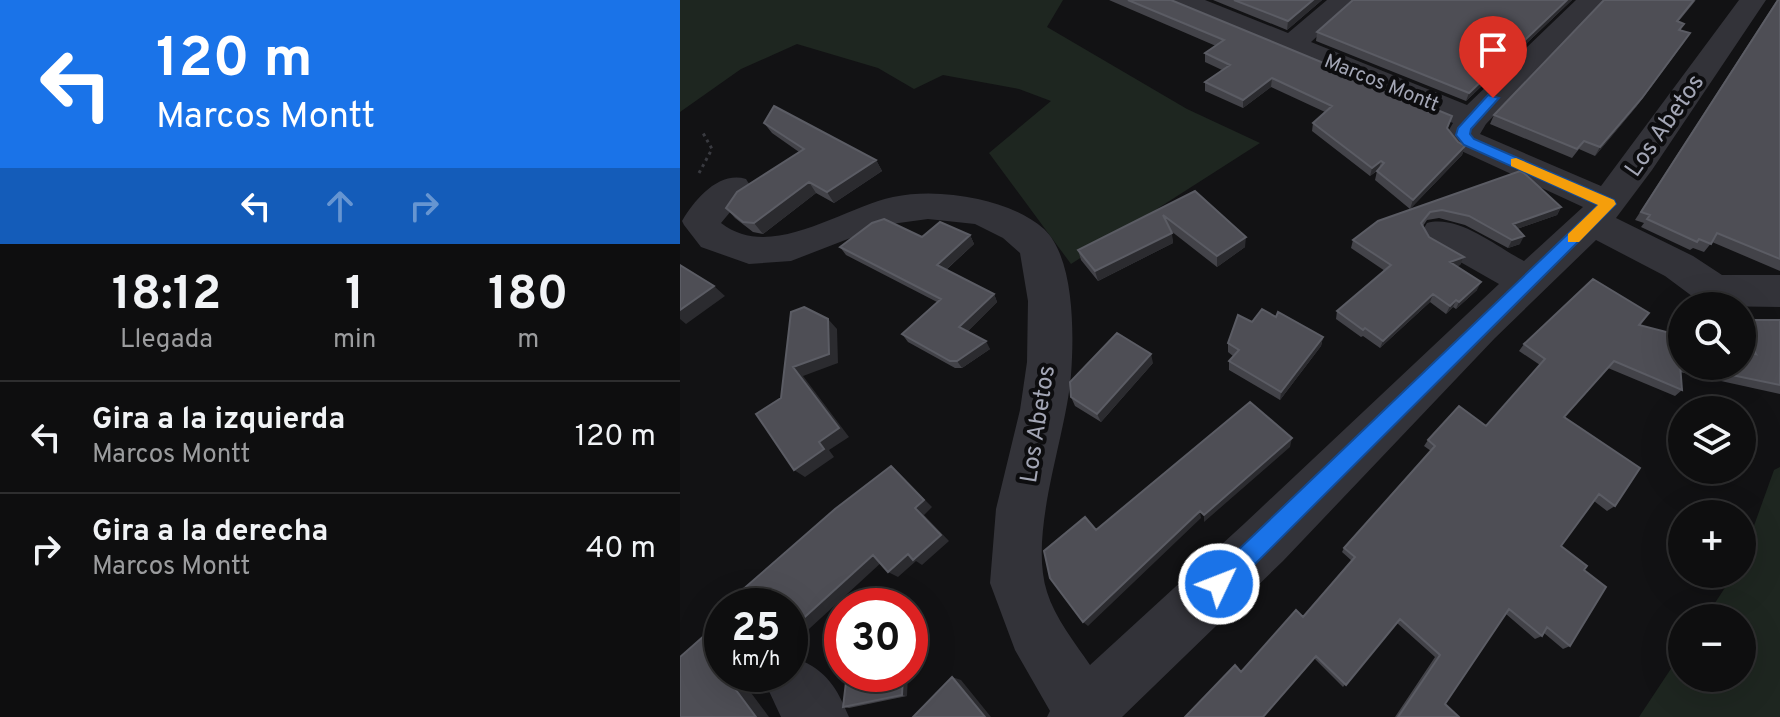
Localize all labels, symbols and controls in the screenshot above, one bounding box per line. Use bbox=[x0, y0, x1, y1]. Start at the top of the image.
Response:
pin bbox=[1459, 16, 1527, 98]
text: 120 m bbox=[156, 26, 313, 96]
icon: arrive bbox=[1471, 28, 1515, 72]
icon: left bbox=[24, 32, 128, 136]
street label: Marcos Montt bbox=[1320, 49, 1443, 119]
street label: Los Abetos bbox=[1619, 69, 1712, 183]
text: Marcos Montt bbox=[156, 95, 375, 141]
icon: left bbox=[234, 184, 278, 228]
icon: ahead bbox=[318, 184, 362, 228]
icon: right bbox=[402, 184, 446, 228]
text: 18:12 bbox=[112, 266, 221, 326]
text: 1 bbox=[345, 266, 364, 326]
text: 180 bbox=[488, 266, 568, 326]
map controls bbox=[1668, 292, 1756, 692]
button: search bbox=[1668, 292, 1756, 380]
text: Llegada bbox=[120, 324, 213, 357]
text: min bbox=[333, 324, 376, 357]
text: m bbox=[517, 324, 539, 357]
street label: Los Abetos bbox=[1015, 363, 1063, 485]
button: layers bbox=[1668, 396, 1756, 484]
text: Gira a la izquierda bbox=[92, 402, 345, 439]
icon: left bbox=[24, 415, 68, 459]
text: 120 m bbox=[575, 419, 656, 456]
text: Marcos Montt bbox=[92, 439, 250, 472]
button: + bbox=[1668, 500, 1756, 588]
text: Gira a la derecha bbox=[92, 514, 328, 551]
icon: right bbox=[24, 527, 68, 571]
text: 40 m bbox=[586, 531, 656, 568]
position arrow bbox=[1177, 542, 1261, 626]
text: Marcos Montt bbox=[92, 551, 250, 584]
speed limit sign: 30 bbox=[824, 588, 928, 692]
button: − bbox=[1668, 604, 1756, 692]
text: 25 bbox=[732, 605, 780, 655]
text: km/h bbox=[732, 647, 780, 673]

